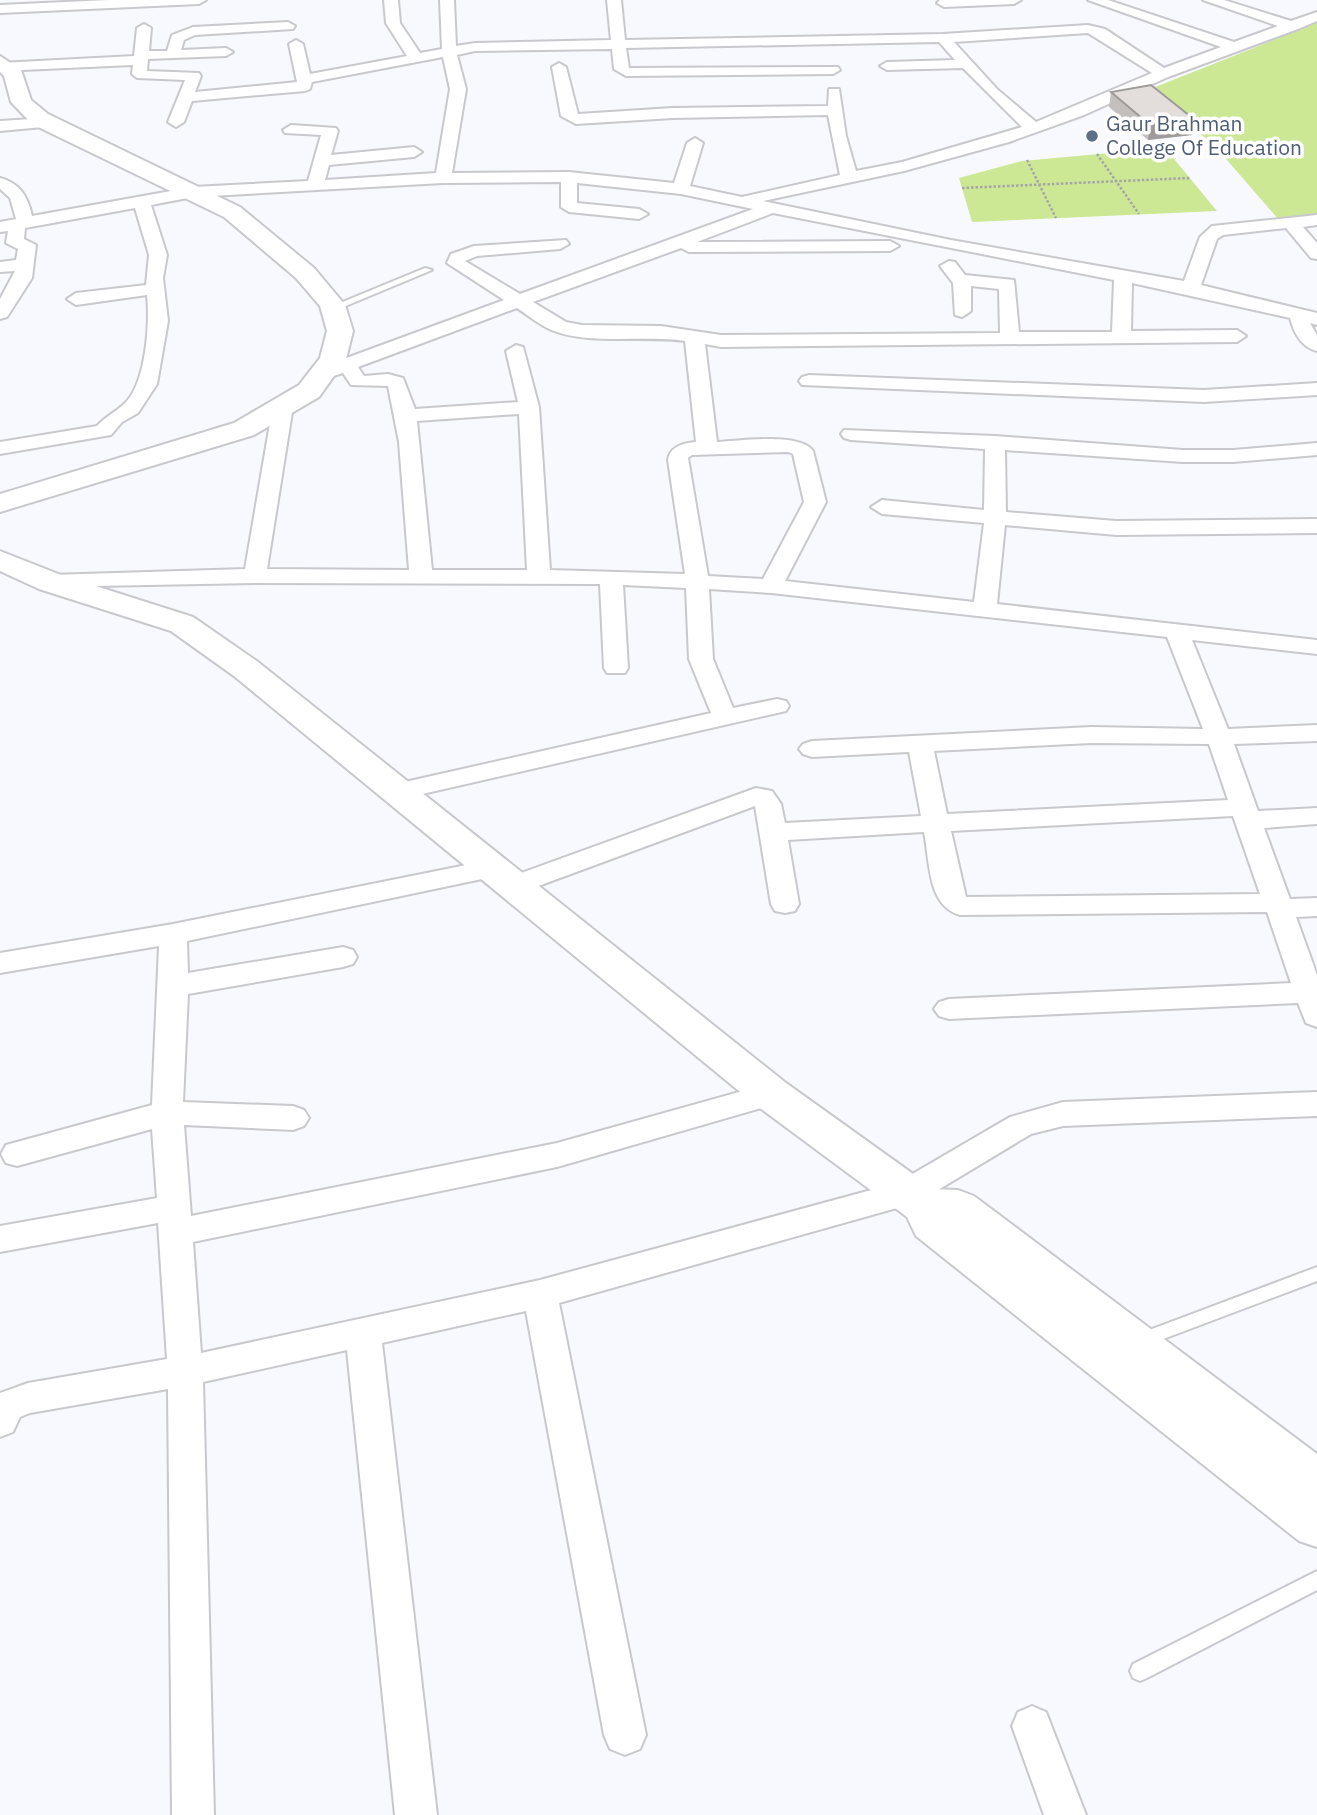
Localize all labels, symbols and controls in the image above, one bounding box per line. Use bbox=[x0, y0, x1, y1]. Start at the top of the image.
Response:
place label: Gaur Brahman College Of Education bbox=[1106, 109, 1302, 161]
marker: Gaur Brahman College Of Education bbox=[1084, 128, 1100, 144]

